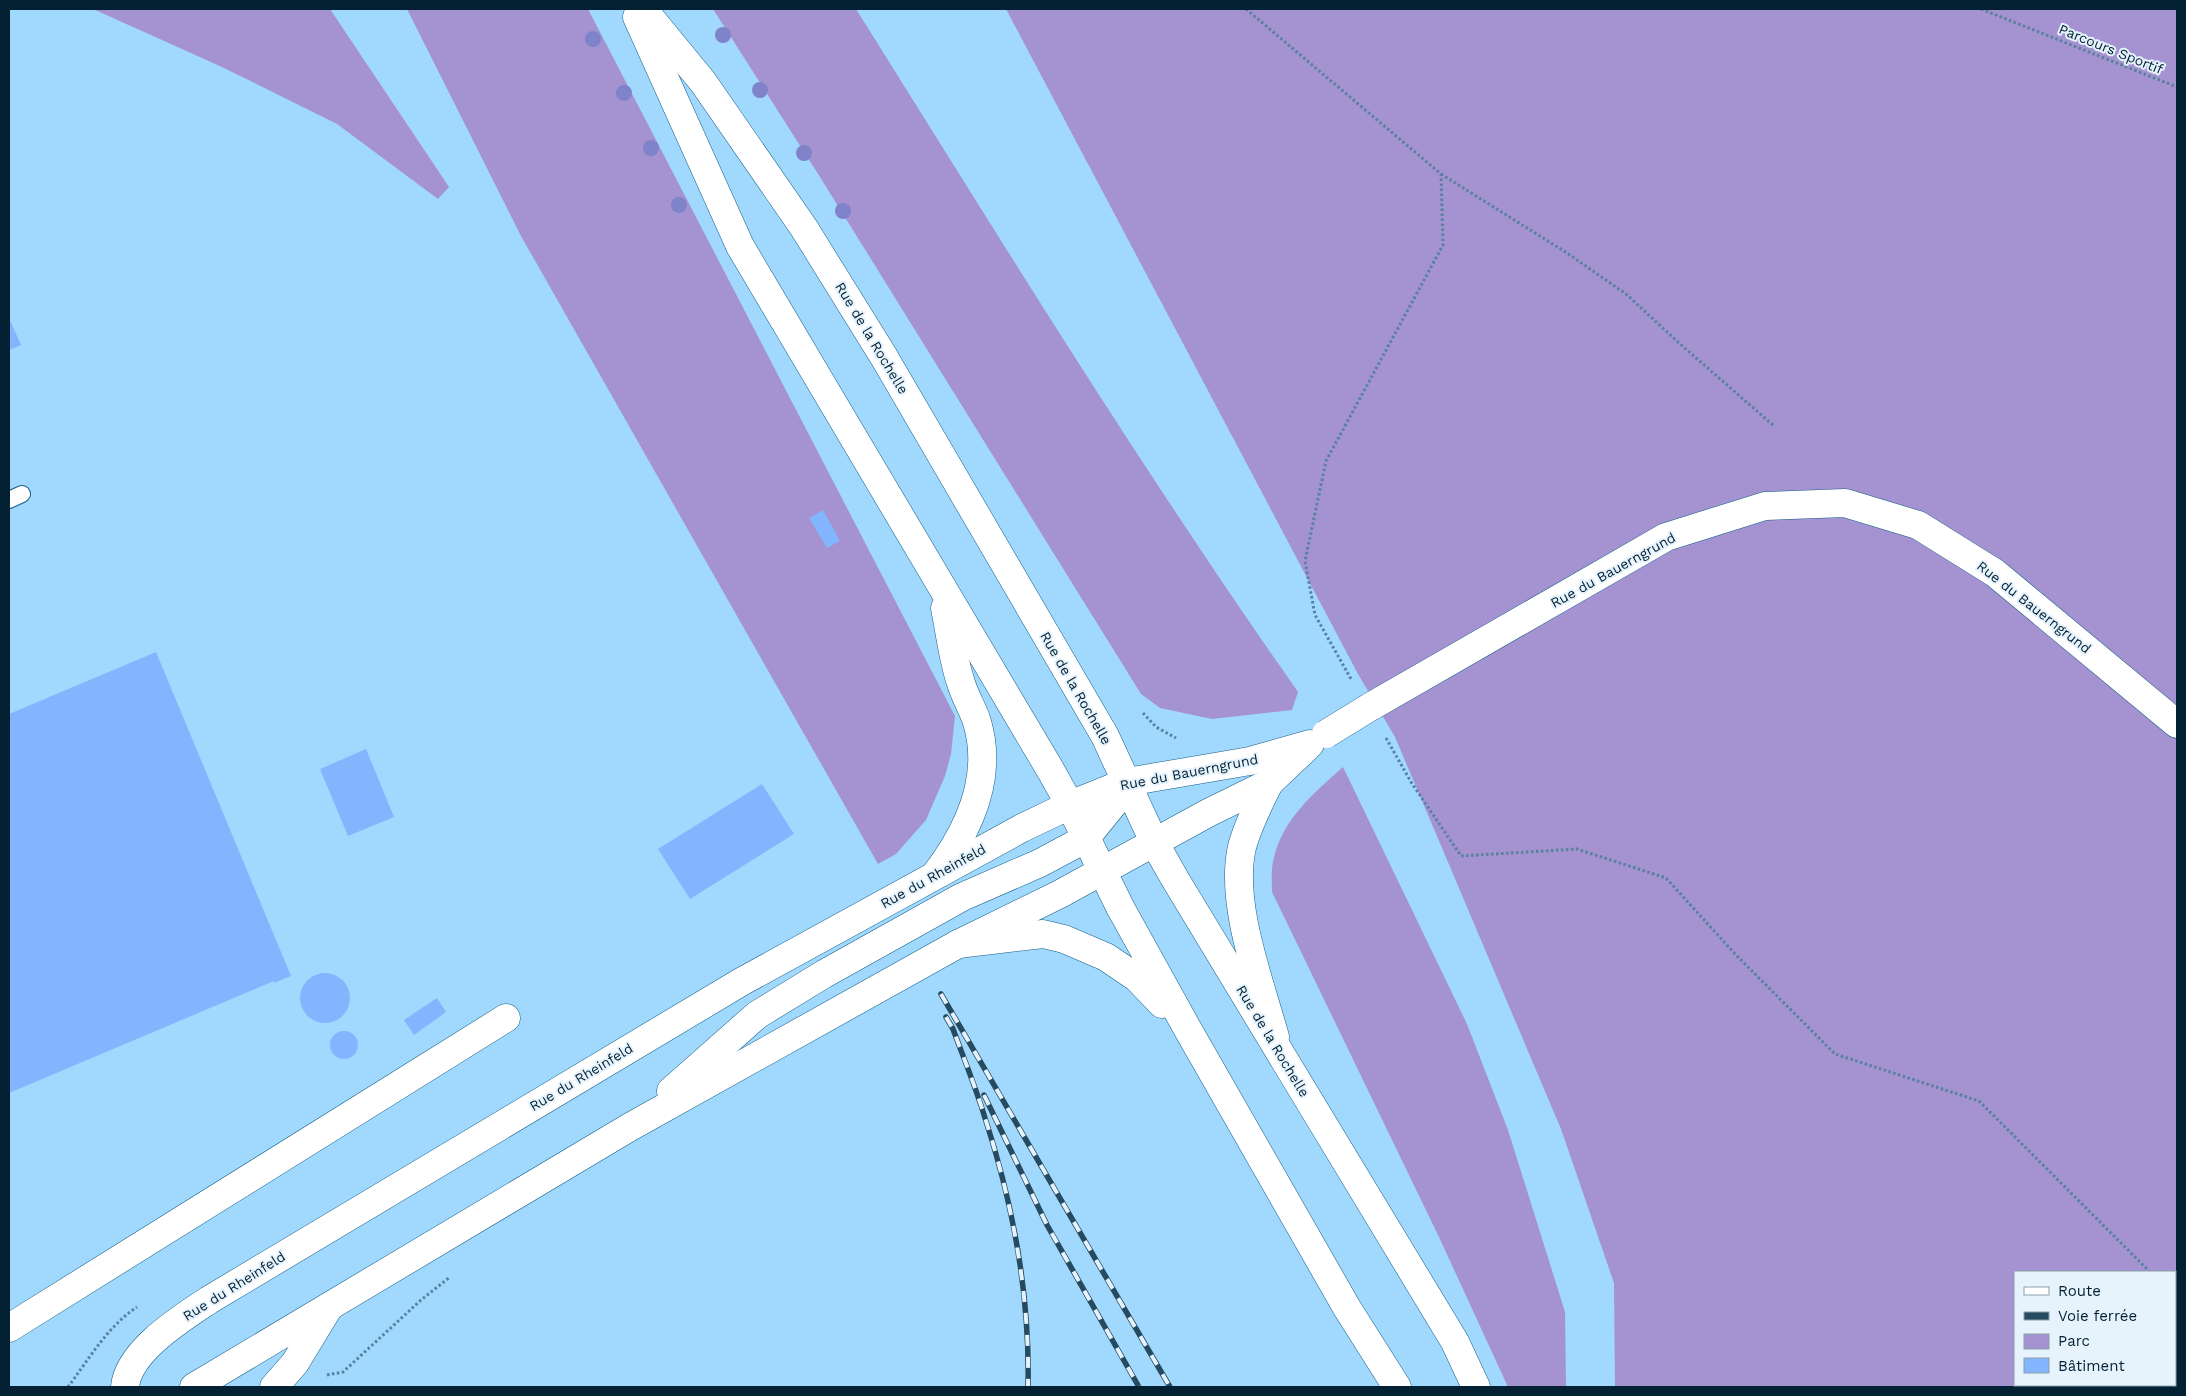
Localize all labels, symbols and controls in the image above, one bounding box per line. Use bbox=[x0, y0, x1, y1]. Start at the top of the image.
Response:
street label: Parcours Sportif bbox=[2057, 21, 2166, 77]
street label: Rue de la Rochelle bbox=[832, 279, 912, 397]
street label: Rue du Bauerngrund bbox=[1548, 529, 1678, 611]
street label: Rue du Bauerngrund bbox=[1974, 558, 2094, 656]
street label: Rue de la Rochelle bbox=[1037, 629, 1115, 747]
street label: Rue du Bauerngrund bbox=[1119, 751, 1259, 793]
street label: Rue du Rheinfeld bbox=[878, 841, 988, 911]
street label: Rue de la Rochelle bbox=[1233, 982, 1313, 1100]
street label: Rue du Rheinfeld bbox=[526, 1040, 636, 1114]
street label: Rue du Rheinfeld bbox=[180, 1248, 288, 1324]
legend bbox=[2014, 1271, 2176, 1386]
text: Route bbox=[2058, 1282, 2101, 1300]
text: Voie ferrée bbox=[2058, 1307, 2137, 1325]
text: Parc bbox=[2058, 1332, 2090, 1350]
text: Bâtiment bbox=[2058, 1357, 2125, 1375]

